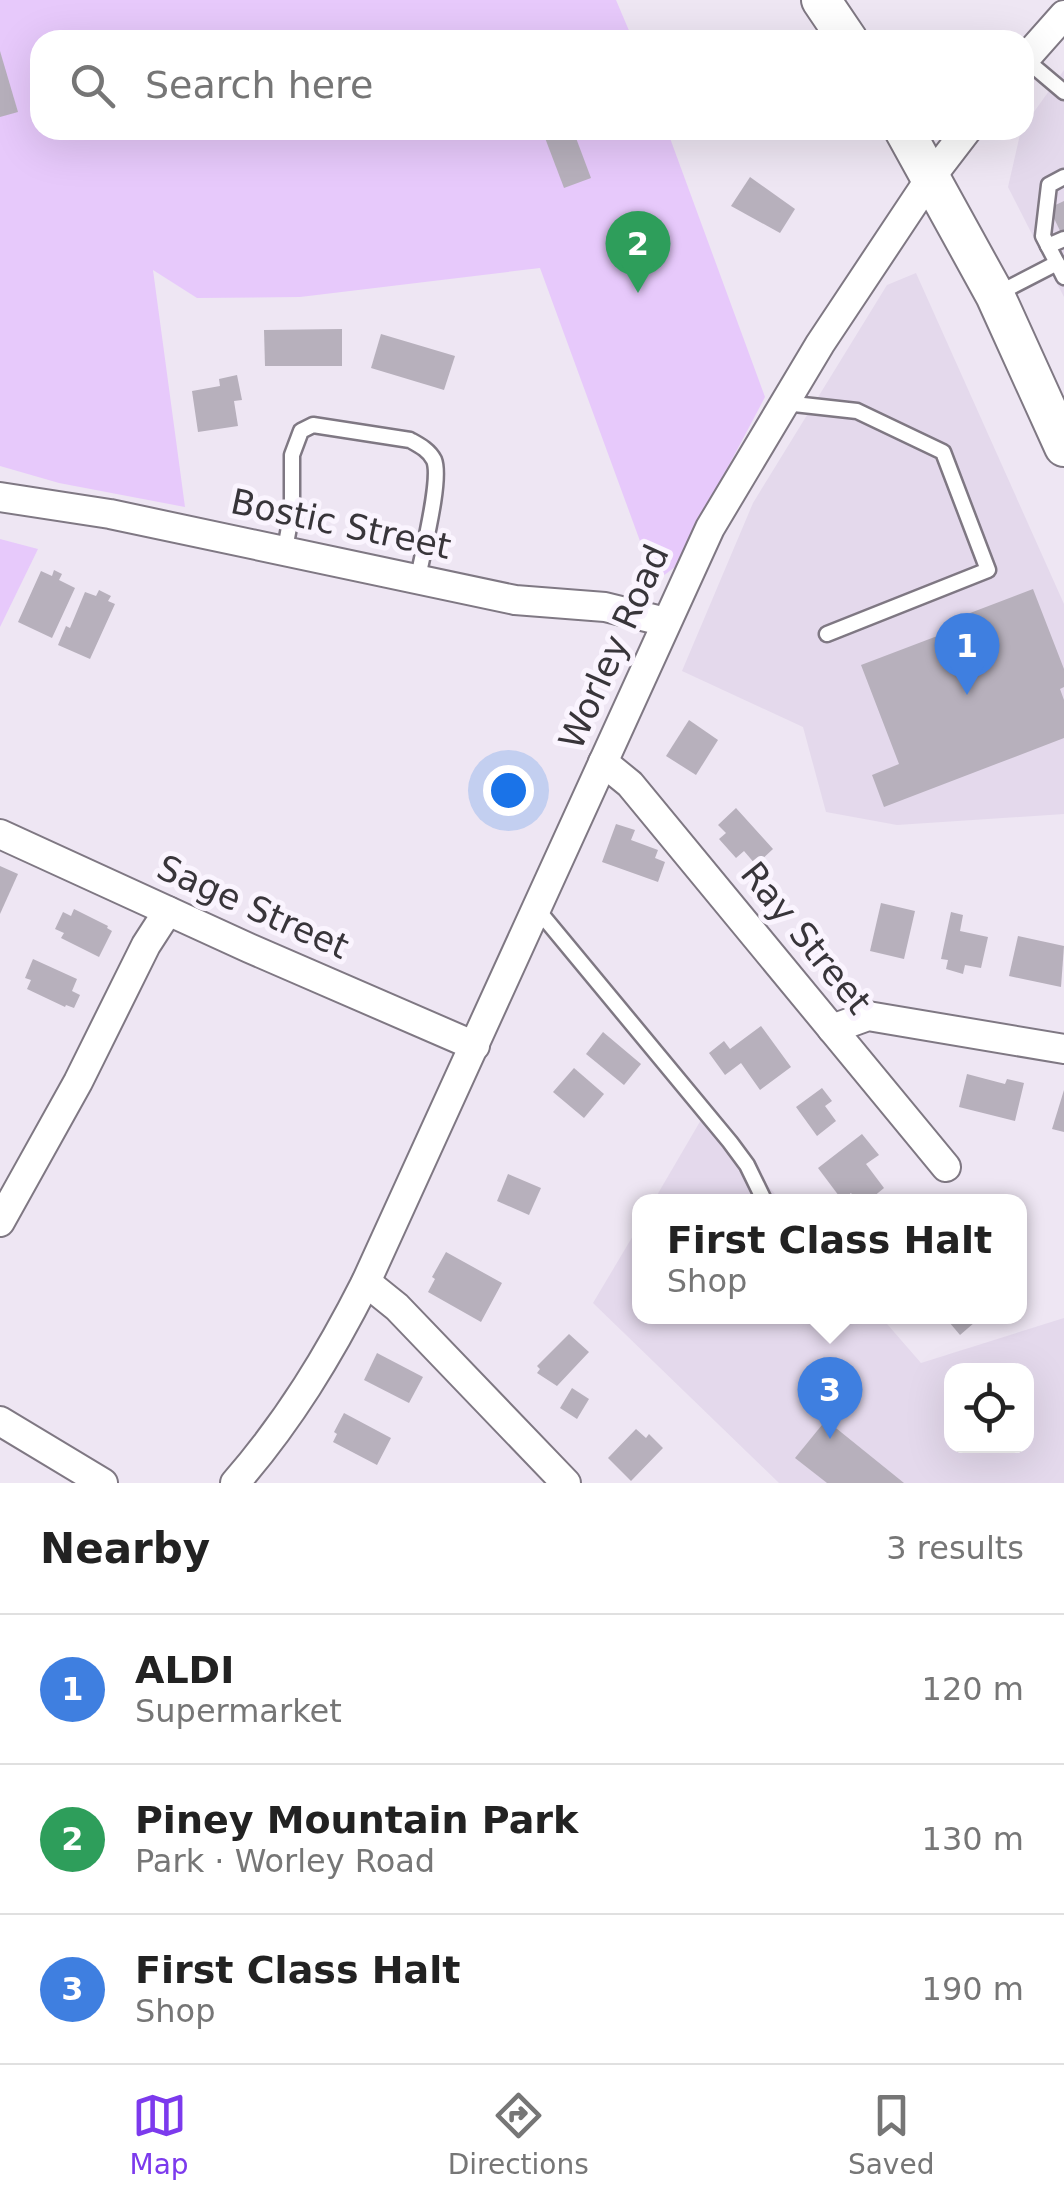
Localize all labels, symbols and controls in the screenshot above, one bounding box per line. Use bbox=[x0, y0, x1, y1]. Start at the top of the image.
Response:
search box bbox=[30, 30, 1034, 140]
icon: search bbox=[65, 58, 120, 113]
text: Search here bbox=[145, 63, 373, 107]
pin: 2 bbox=[606, 210, 670, 293]
street label: Bostic Street bbox=[227, 481, 455, 567]
street label: Worley Road bbox=[551, 539, 677, 755]
pin: 1 bbox=[934, 612, 1000, 695]
your location bbox=[483, 765, 534, 816]
street label: Sage Street bbox=[151, 847, 355, 967]
street label: Ray Street bbox=[733, 854, 879, 1022]
popup bbox=[632, 1194, 1027, 1324]
text: First Class Halt bbox=[667, 1218, 992, 1262]
text: Shop bbox=[667, 1262, 747, 1300]
pin: 3 bbox=[798, 1356, 862, 1439]
map controls bbox=[944, 1363, 1034, 1453]
button: locate bbox=[944, 1363, 1034, 1453]
text: Nearby bbox=[40, 1524, 210, 1573]
text: 3 results bbox=[886, 1529, 1024, 1567]
text: ALDI bbox=[135, 1648, 234, 1692]
text: 1 bbox=[61, 1670, 84, 1708]
text: 120 m bbox=[922, 1670, 1024, 1708]
text: Supermarket bbox=[135, 1692, 342, 1730]
text: Piney Mountain Park bbox=[135, 1798, 578, 1842]
text: 2 bbox=[61, 1820, 84, 1858]
text: 130 m bbox=[922, 1820, 1024, 1858]
text: Park · Worley Road bbox=[135, 1842, 435, 1880]
text: First Class Halt bbox=[135, 1948, 460, 1992]
text: 3 bbox=[61, 1970, 84, 2008]
text: 190 m bbox=[922, 1970, 1024, 2008]
text: Shop bbox=[135, 1992, 215, 2030]
tab: Map bbox=[130, 2088, 189, 2181]
tab: Directions bbox=[448, 2088, 589, 2181]
tab: Saved bbox=[848, 2088, 934, 2181]

